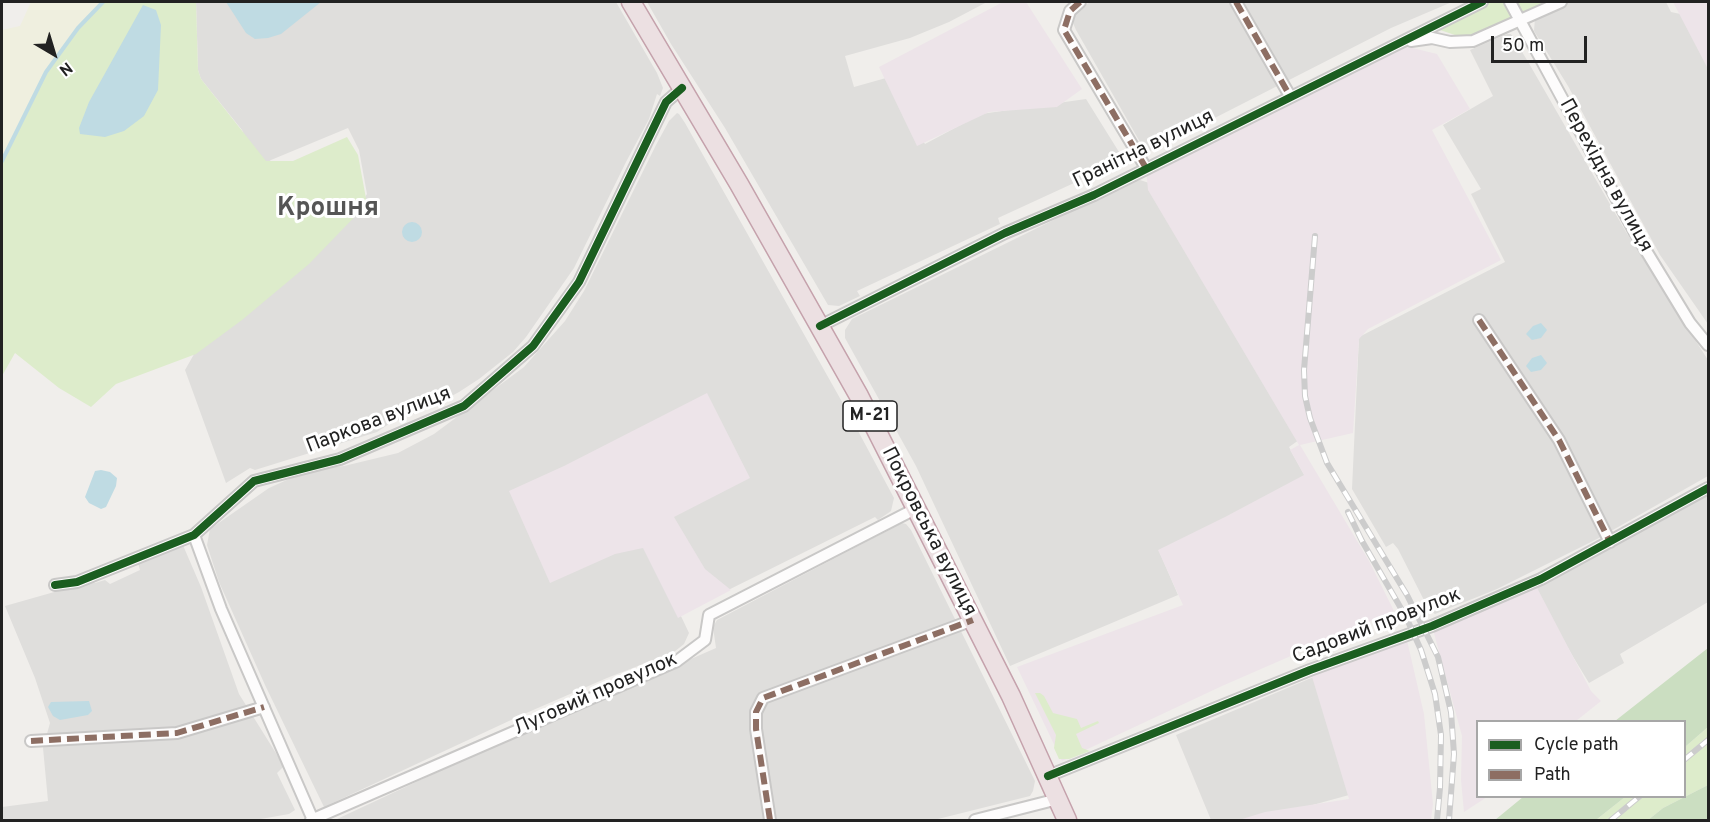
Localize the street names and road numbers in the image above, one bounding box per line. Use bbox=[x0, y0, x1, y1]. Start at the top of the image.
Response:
street label: Перехідна вулиця bbox=[1553, 95, 1657, 257]
street label: Гранітна вулиця bbox=[1070, 105, 1218, 195]
street label: Паркова вулиця bbox=[303, 382, 455, 460]
road number: М-21 bbox=[843, 401, 897, 431]
street label: Покровська вулиця bbox=[875, 443, 981, 621]
street label: Садовий провулок bbox=[1289, 584, 1465, 670]
street label: Луговий провулок bbox=[511, 648, 681, 742]

